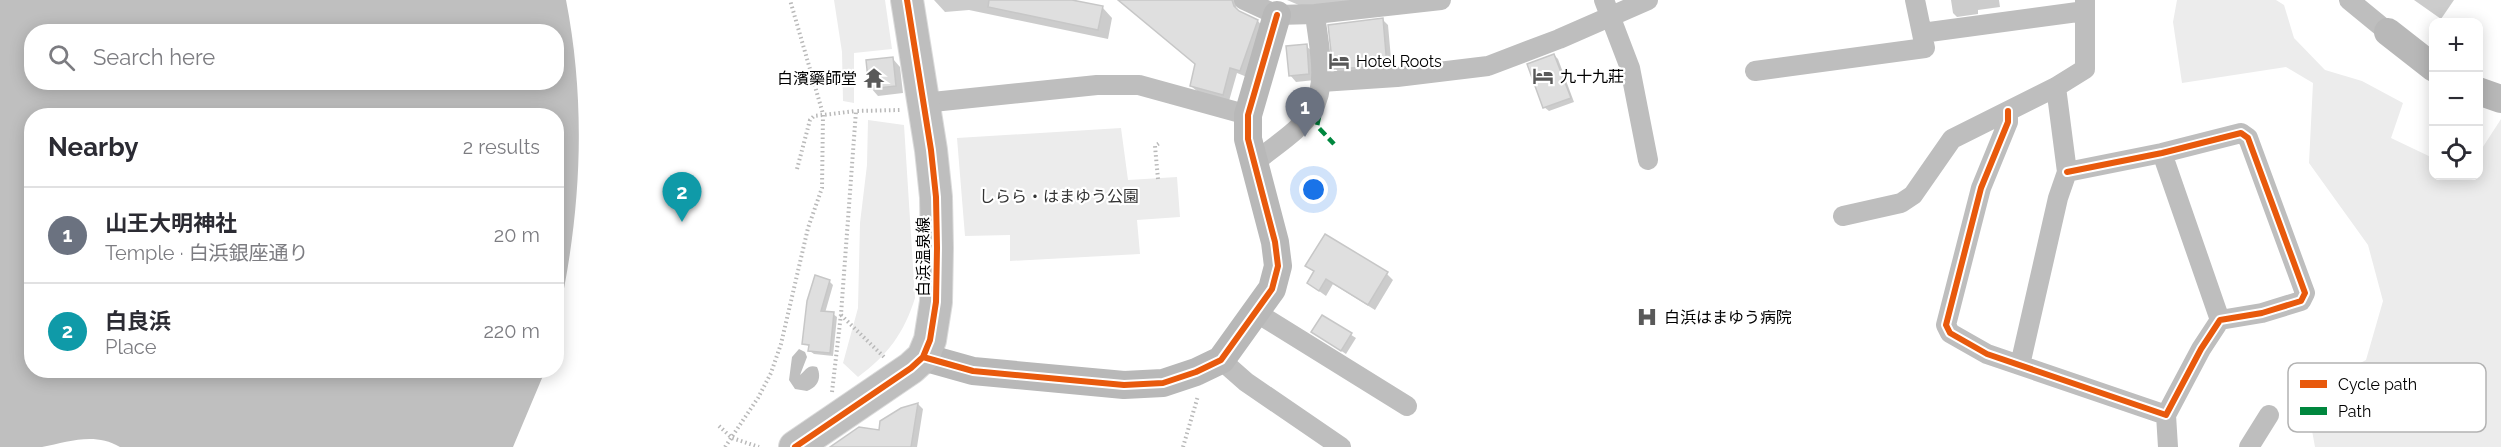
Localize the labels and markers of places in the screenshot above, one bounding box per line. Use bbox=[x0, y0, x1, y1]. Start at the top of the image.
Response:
hotel icon: Hotel Roots bbox=[1327, 49, 1351, 73]
place label: Hotel Roots bbox=[1356, 52, 1442, 71]
hotel icon: 九十九莊 bbox=[1531, 64, 1555, 88]
temple icon: 白濱藥師堂 bbox=[862, 66, 886, 90]
place label: 九十九莊 bbox=[1560, 67, 1624, 86]
place label: 白濱藥師堂 bbox=[777, 69, 857, 88]
pin: 1 bbox=[1286, 88, 1324, 137]
pin: 2 bbox=[662, 172, 702, 222]
hospital icon: 白浜はまゆう病院 bbox=[1635, 305, 1659, 329]
place label: 白浜はまゆう病院 bbox=[1664, 308, 1792, 327]

